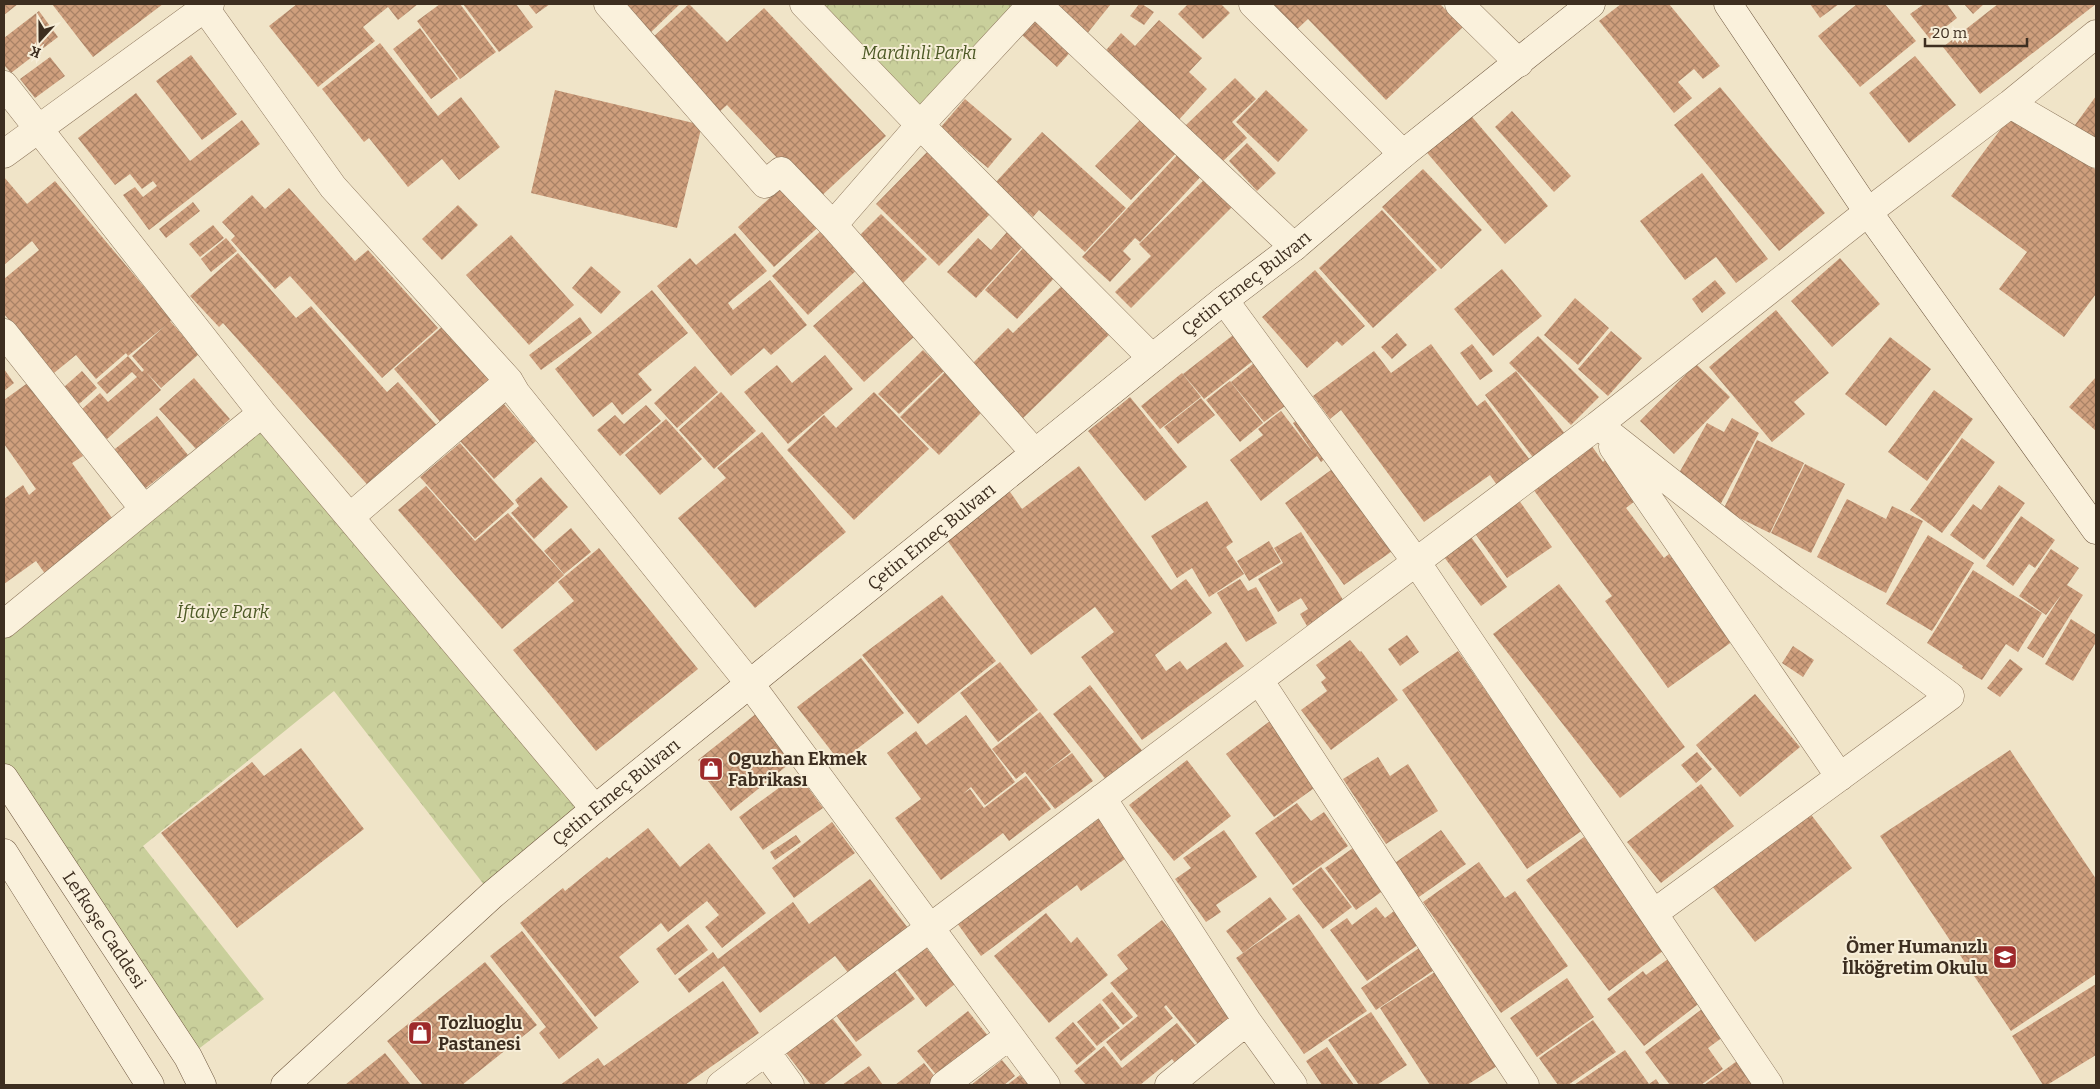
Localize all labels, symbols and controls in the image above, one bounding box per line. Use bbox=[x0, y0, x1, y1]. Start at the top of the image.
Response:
north arrow bbox=[15, 15, 65, 65]
scale bar bbox=[1925, 15, 2028, 47]
text: 20 m bbox=[1932, 24, 1968, 42]
text: K bbox=[28, 42, 43, 61]
park label: Mardinli Parkı bbox=[861, 42, 977, 64]
street label: Çetin Emeç Bulvarı bbox=[1177, 226, 1316, 341]
street label: Çetin Emeç Bulvarı bbox=[863, 478, 1000, 595]
park label: İftaiye Park bbox=[177, 601, 270, 623]
street label: Çetin Emeç Bulvarı bbox=[548, 734, 684, 851]
place label: Oguzhan Ekmek Fabrikası bbox=[728, 748, 867, 791]
shop icon: Oguzhan Ekmek Fabrikası bbox=[698, 756, 724, 782]
street label: Lefkoşe Caddesi bbox=[58, 867, 151, 993]
place label: Ömer Humanızlı İlköğretim Okulu bbox=[1842, 936, 1989, 979]
school or university icon: Ömer Humanızlı İlköğretim Okulu bbox=[1992, 944, 2018, 970]
place label: Tozluoglu Pastanesi bbox=[438, 1012, 523, 1055]
shop icon: Tozluoglu Pastanesi bbox=[407, 1020, 433, 1046]

